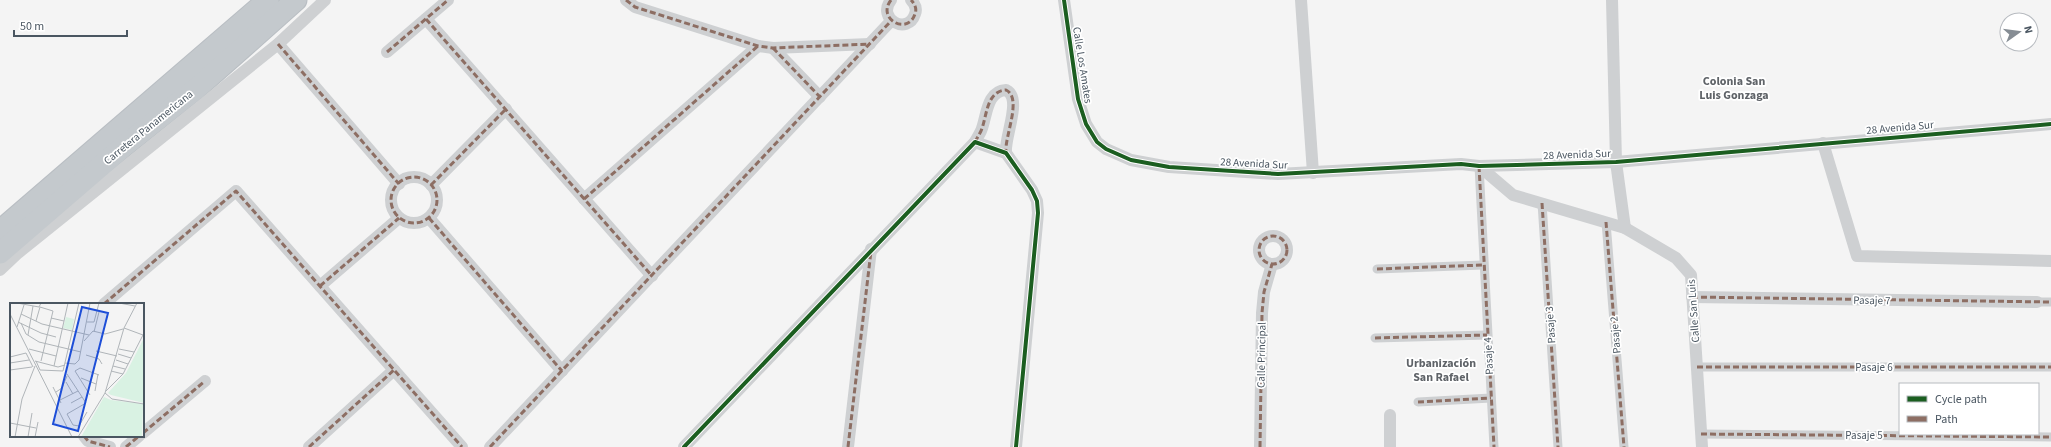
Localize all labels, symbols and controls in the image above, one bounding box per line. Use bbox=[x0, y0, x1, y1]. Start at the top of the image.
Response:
scale bar bbox=[14, 12, 127, 38]
north arrow bbox=[1999, 12, 2039, 52]
text: 50 m bbox=[20, 18, 44, 35]
text: N bbox=[2020, 24, 2036, 35]
street label: Calle Los Amates bbox=[1069, 26, 1096, 105]
district label: Colonia San Luis Gonzaga bbox=[1699, 73, 1769, 104]
street label: Carretera Panamericana bbox=[100, 87, 196, 168]
street label: 28 Avenida Sur bbox=[1866, 117, 1935, 138]
street label: 28 Avenida Sur bbox=[1543, 146, 1611, 163]
street label: 28 Avenida Sur bbox=[1220, 154, 1288, 173]
street label: Calle San Luis bbox=[1684, 279, 1703, 343]
street label: Pasaje 7 bbox=[1853, 293, 1891, 308]
inset map bbox=[10, 303, 144, 437]
street label: Pasaje 3 bbox=[1542, 306, 1559, 344]
street label: Pasaje 2 bbox=[1606, 316, 1625, 354]
street label: Calle Principal bbox=[1253, 322, 1270, 388]
street label: Pasaje 4 bbox=[1480, 336, 1497, 375]
district label: Urbanización San Rafael bbox=[1406, 355, 1476, 386]
street label: Pasaje 6 bbox=[1855, 360, 1893, 375]
legend bbox=[1899, 383, 2039, 435]
text: Cycle path bbox=[1935, 391, 1987, 408]
text: Path bbox=[1935, 411, 1958, 428]
street label: Pasaje 5 bbox=[1845, 428, 1883, 443]

